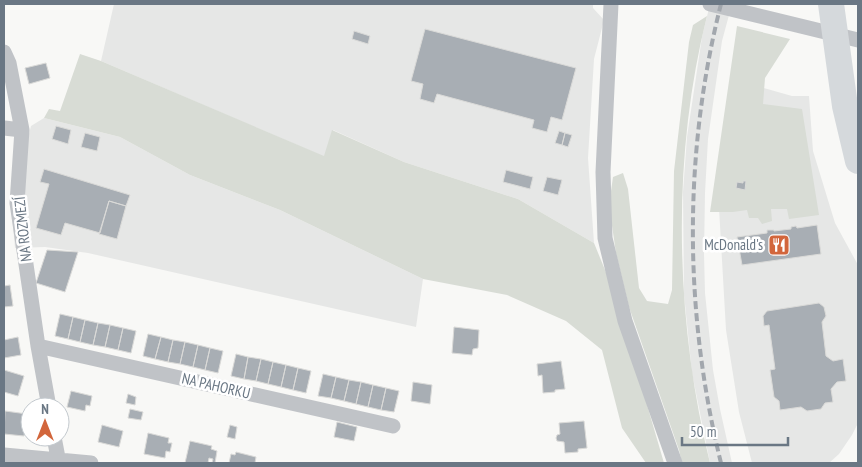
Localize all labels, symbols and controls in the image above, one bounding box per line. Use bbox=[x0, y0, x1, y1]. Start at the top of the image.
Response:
street label: NA ROZMEZÍ bbox=[10, 195, 35, 262]
restaurant icon: McDonald's bbox=[767, 233, 791, 257]
place label: McDonald's bbox=[704, 235, 763, 254]
street label: NA PAHORKU bbox=[180, 368, 252, 403]
north arrow bbox=[20, 397, 70, 447]
text: N bbox=[41, 400, 49, 418]
scale bar bbox=[682, 414, 788, 446]
text: 50 m bbox=[690, 422, 716, 441]

